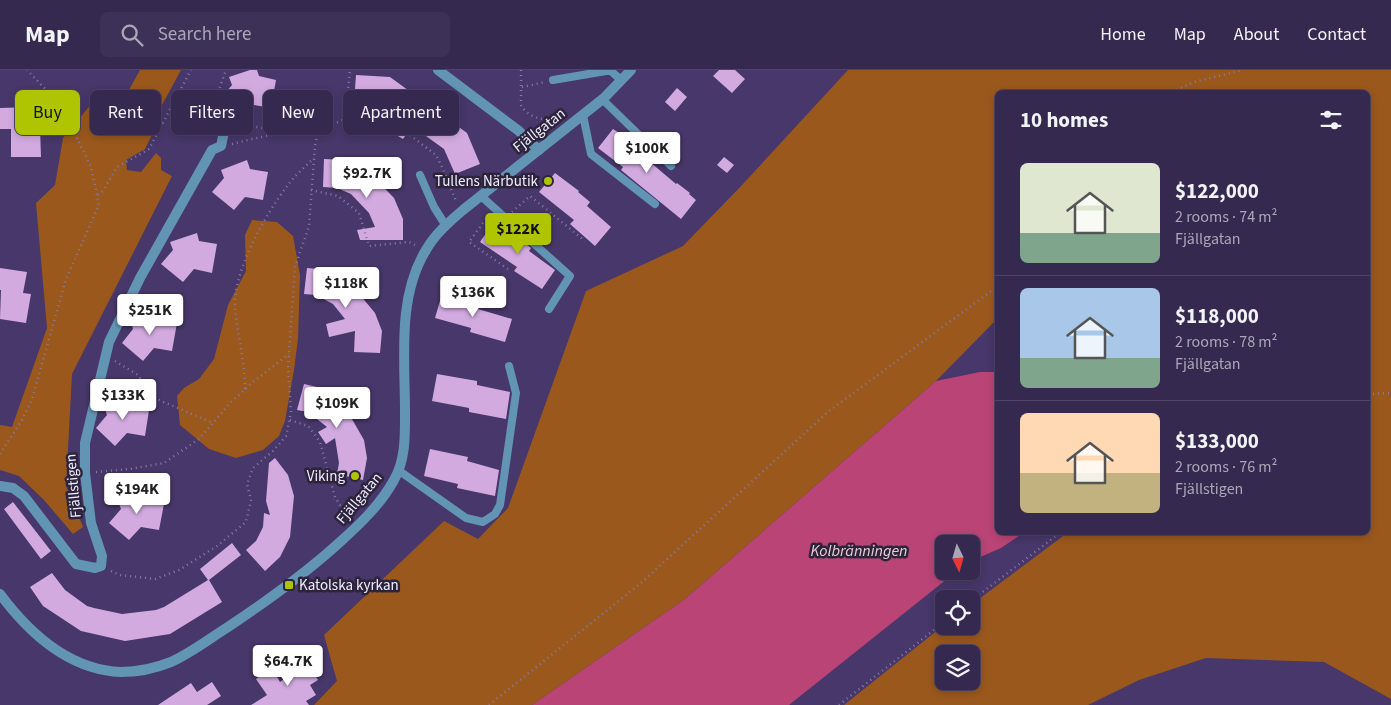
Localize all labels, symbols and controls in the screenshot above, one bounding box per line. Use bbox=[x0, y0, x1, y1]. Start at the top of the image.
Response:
search box bbox=[100, 12, 450, 57]
text: Map bbox=[25, 17, 70, 52]
icon: search bbox=[118, 21, 146, 49]
text: Search here bbox=[158, 21, 251, 48]
text: Home bbox=[1100, 22, 1146, 47]
text: Map bbox=[1174, 22, 1206, 47]
text: About bbox=[1234, 22, 1279, 47]
text: Contact bbox=[1307, 22, 1366, 47]
chip: Buy bbox=[15, 90, 80, 135]
chip: Rent bbox=[90, 90, 161, 135]
chip: Filters bbox=[171, 90, 253, 135]
chip: New bbox=[263, 90, 333, 135]
chip: Apartment bbox=[343, 90, 459, 135]
street label: Fjällgatan bbox=[509, 103, 570, 158]
text: 10 homes bbox=[1020, 105, 1108, 135]
icon: filters bbox=[1317, 106, 1345, 134]
pin: $100K bbox=[612, 132, 682, 174]
text: $100K bbox=[625, 137, 669, 159]
pin: $92.7K bbox=[326, 156, 408, 199]
text: $92.7K bbox=[343, 162, 391, 184]
place label: Tullens Närbutik bbox=[435, 171, 539, 192]
marker: Tullens Närbutik bbox=[542, 175, 554, 187]
text: $122,000 bbox=[1175, 176, 1259, 206]
icon: home bbox=[1060, 183, 1120, 243]
text: 2 rooms · 74 m² bbox=[1175, 206, 1277, 228]
pin: $122K bbox=[483, 212, 553, 255]
text: $122K bbox=[496, 218, 540, 240]
text: Fjällgatan bbox=[1175, 228, 1241, 250]
pin: $118K bbox=[311, 266, 381, 309]
text: $118K bbox=[324, 272, 368, 294]
pin: $136K bbox=[438, 276, 508, 318]
text: $136K bbox=[451, 281, 495, 303]
pin: $251K bbox=[115, 294, 185, 336]
text: $251K bbox=[128, 299, 172, 321]
text: $118,000 bbox=[1175, 301, 1259, 331]
icon: home bbox=[1060, 308, 1120, 368]
text: 2 rooms · 78 m² bbox=[1175, 331, 1277, 353]
text: Fjällgatan bbox=[1175, 353, 1241, 375]
pin: $133K bbox=[88, 378, 158, 421]
text: $133K bbox=[101, 384, 145, 406]
pin: $109K bbox=[302, 386, 372, 429]
text: $109K bbox=[315, 392, 359, 414]
text: $133,000 bbox=[1175, 426, 1259, 456]
icon: home bbox=[1060, 433, 1120, 493]
street label: Fjällstigen bbox=[60, 453, 87, 519]
text: 2 rooms · 76 m² bbox=[1175, 456, 1277, 478]
place label: Viking bbox=[307, 466, 345, 487]
street label: Fjällgatan bbox=[332, 468, 387, 529]
marker: Viking bbox=[349, 470, 361, 482]
pin: $194K bbox=[102, 472, 172, 515]
text: $194K bbox=[115, 478, 159, 500]
text: Fjällstigen bbox=[1175, 478, 1243, 500]
north arrow bbox=[935, 535, 980, 580]
map controls bbox=[935, 535, 980, 690]
water label: Kolbränningen bbox=[811, 540, 908, 562]
place label: Katolska kyrkan bbox=[299, 575, 399, 596]
marker: Katolska kyrkan bbox=[283, 579, 295, 591]
button: locate bbox=[935, 590, 980, 635]
pin: $64.7K bbox=[247, 644, 329, 687]
button: layers bbox=[935, 645, 980, 690]
text: $64.7K bbox=[264, 650, 312, 672]

